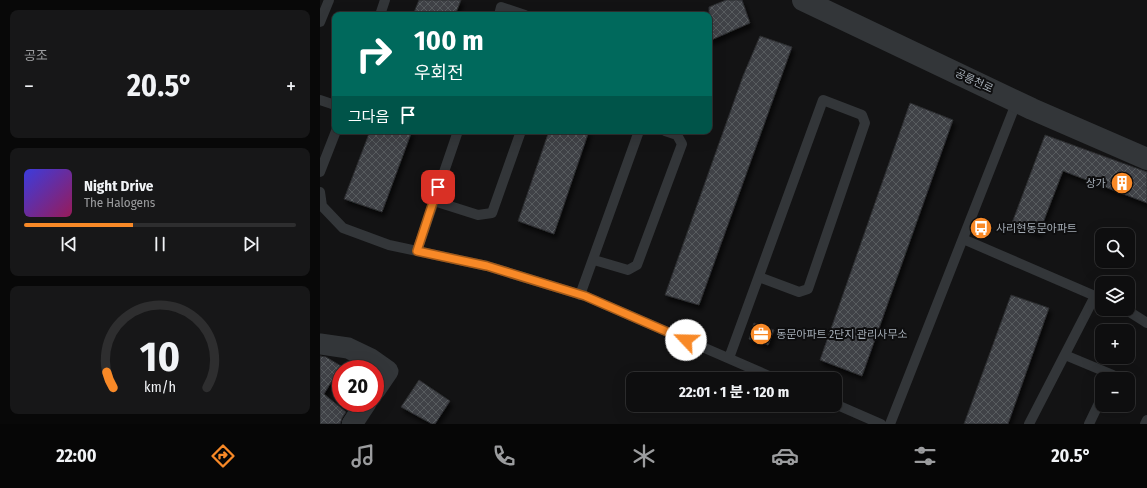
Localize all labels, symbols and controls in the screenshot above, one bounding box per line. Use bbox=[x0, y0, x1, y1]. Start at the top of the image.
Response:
text: 100 m bbox=[414, 24, 484, 57]
icon: right bbox=[348, 28, 400, 80]
text: 공조 bbox=[24, 48, 48, 63]
text: 우회전 bbox=[414, 62, 464, 84]
street label: 공릉천로 bbox=[953, 67, 995, 95]
text: 20.5° bbox=[127, 68, 193, 104]
text: − bbox=[24, 73, 34, 100]
text: + bbox=[286, 73, 296, 100]
icon: arrive bbox=[397, 104, 419, 126]
text: 그다음 bbox=[348, 108, 389, 126]
pin bbox=[421, 170, 455, 204]
building icon: 상가 bbox=[1109, 170, 1135, 196]
icon: arrive bbox=[427, 176, 449, 198]
text: Night Drive bbox=[84, 177, 153, 195]
place label: 상가 bbox=[1086, 177, 1106, 190]
text: The Halogens bbox=[84, 195, 155, 210]
bus stop icon: 사리현동문아파트 bbox=[968, 215, 994, 241]
place label: 사리현동문아파트 bbox=[996, 222, 1077, 235]
map controls bbox=[1095, 228, 1135, 412]
button: search bbox=[1095, 228, 1135, 268]
icon: previous bbox=[58, 233, 80, 255]
icon: pause bbox=[149, 233, 171, 255]
icon: next bbox=[240, 233, 262, 255]
button: layers bbox=[1095, 276, 1135, 316]
position arrow bbox=[665, 319, 707, 361]
office icon: 동문아파트 2단지 관리사무소 bbox=[748, 321, 774, 347]
button: + bbox=[1095, 324, 1135, 364]
place label: 동문아파트 2단지 관리사무소 bbox=[776, 328, 907, 341]
text: 10 bbox=[140, 332, 180, 382]
speed limit sign: 20 bbox=[332, 360, 384, 412]
button: − bbox=[1095, 372, 1135, 412]
text: km/h bbox=[144, 379, 176, 396]
text: 22:01 · 1 분 · 120 m bbox=[679, 383, 789, 401]
icon: directions bbox=[209, 442, 237, 470]
icon: music bbox=[349, 442, 377, 470]
icon: phone bbox=[490, 442, 518, 470]
icon: climate bbox=[630, 442, 658, 470]
icon: car bbox=[771, 442, 799, 470]
icon: filters bbox=[911, 442, 939, 470]
text: 22:00 bbox=[56, 445, 97, 467]
text: 20.5° bbox=[1051, 445, 1091, 467]

